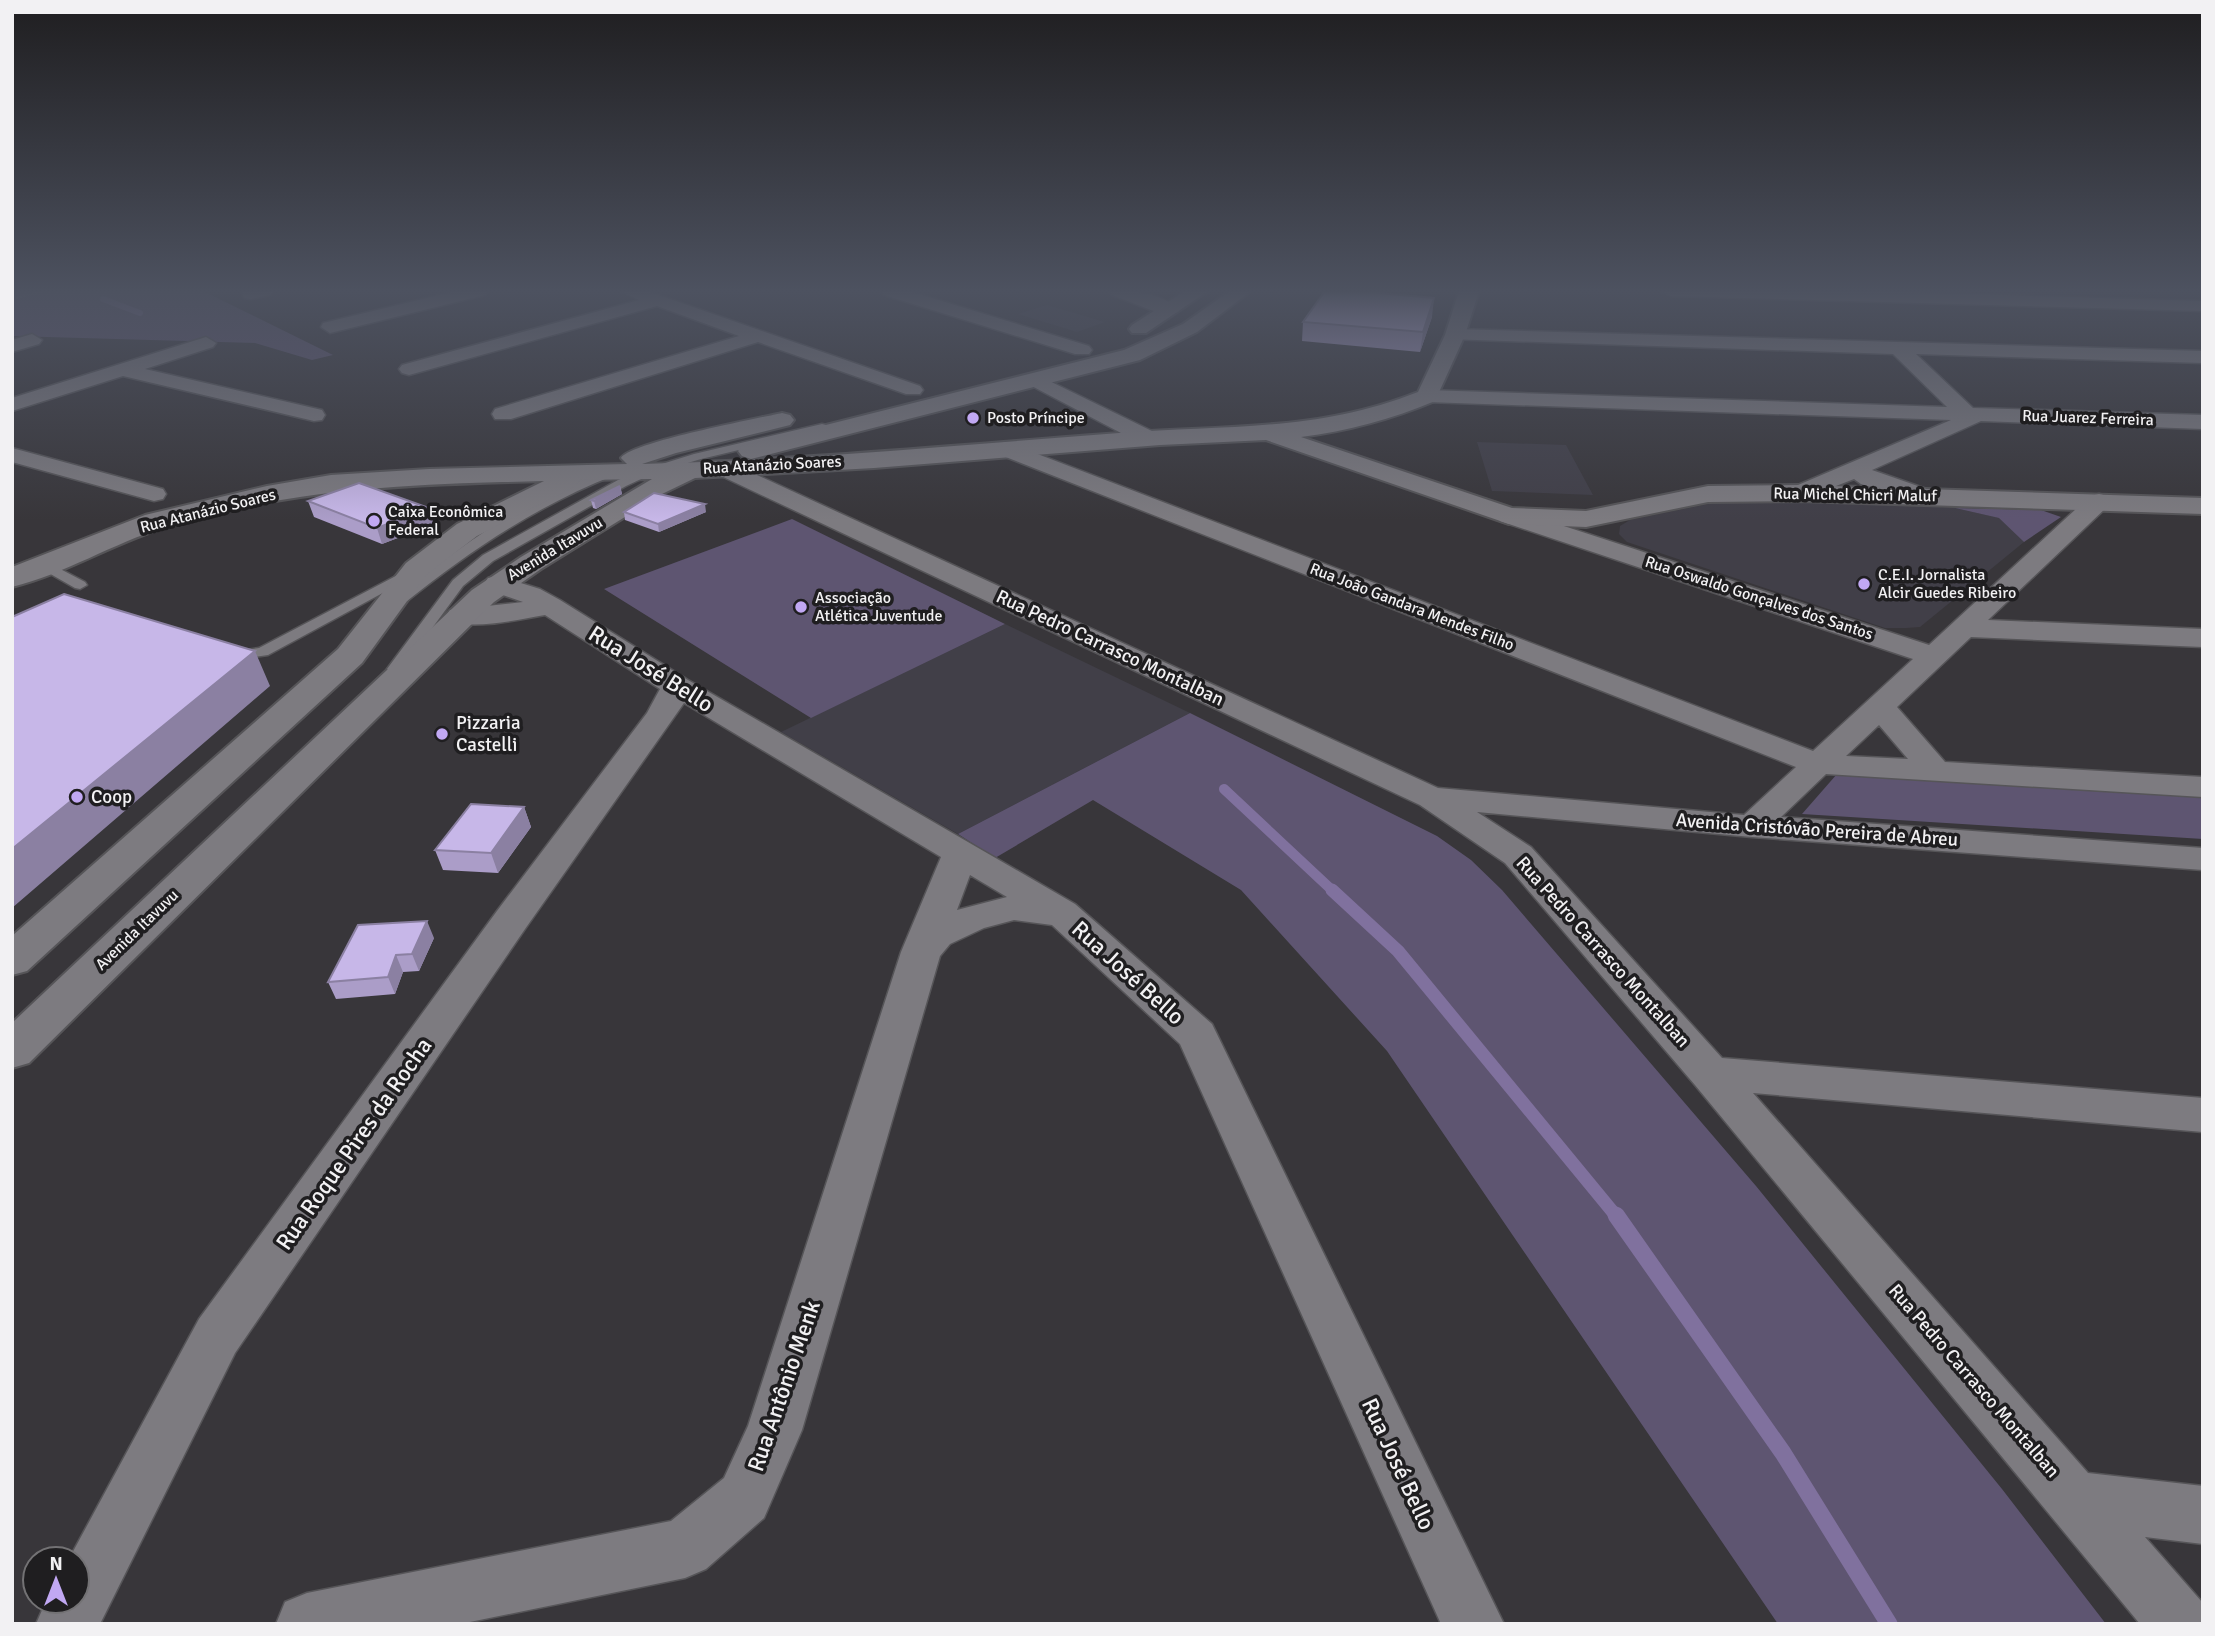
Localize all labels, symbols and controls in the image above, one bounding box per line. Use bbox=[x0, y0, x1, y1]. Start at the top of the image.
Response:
street label: Rua Juarez Ferreira bbox=[2022, 406, 2154, 430]
place label: Posto Príncipe bbox=[987, 408, 1085, 428]
marker: Posto Príncipe bbox=[965, 410, 981, 426]
street label: Rua Atanázio Soares bbox=[702, 451, 842, 479]
street label: Rua Atanázio Soares bbox=[138, 484, 278, 538]
street label: Rua Michel Chicri Maluf bbox=[1773, 484, 1937, 506]
place label: Caixa Econômica Federal bbox=[388, 502, 503, 540]
marker: Caixa Econômica Federal bbox=[366, 513, 382, 529]
street label: Avenida Itavuvu bbox=[504, 513, 606, 585]
street label: Rua Oswaldo Gonçalves dos Santos bbox=[1642, 552, 1876, 644]
street label: Rua João Gandara Mendes Filho bbox=[1307, 559, 1517, 655]
place label: C.E.I. Jornalista Alcir Guedes Ribeiro bbox=[1878, 565, 2016, 603]
marker: C.E.I. Jornalista Alcir Guedes Ribeiro bbox=[1856, 576, 1872, 592]
street label: Rua Pedro Carrasco Montalban bbox=[992, 585, 1228, 711]
place label: Associação Atlética Juventude bbox=[815, 588, 942, 626]
marker: Associação Atlética Juventude bbox=[793, 599, 809, 615]
street label: Rua José Bello bbox=[583, 619, 719, 719]
place label: Pizzaria Castelli bbox=[456, 711, 521, 757]
marker: Pizzaria Castelli bbox=[434, 726, 450, 742]
place label: Coop bbox=[91, 785, 132, 809]
marker: Coop bbox=[69, 789, 85, 805]
street label: Avenida Cristóvão Pereira de Abreu bbox=[1675, 808, 1959, 852]
street label: Rua Pedro Carrasco Montalban bbox=[1511, 851, 1695, 1053]
street label: Avenida Itavuvu bbox=[91, 885, 183, 975]
street label: Rua José Bello bbox=[1066, 915, 1190, 1031]
street label: Rua Roque Pires da Rocha bbox=[270, 1032, 438, 1256]
street label: Rua Pedro Carrasco Montalban bbox=[1883, 1279, 2065, 1483]
street label: Rua Antônio Menk bbox=[741, 1296, 827, 1475]
street label: Rua José Bello bbox=[1355, 1394, 1441, 1534]
north arrow bbox=[21, 1545, 91, 1615]
text: N bbox=[49, 1552, 63, 1576]

